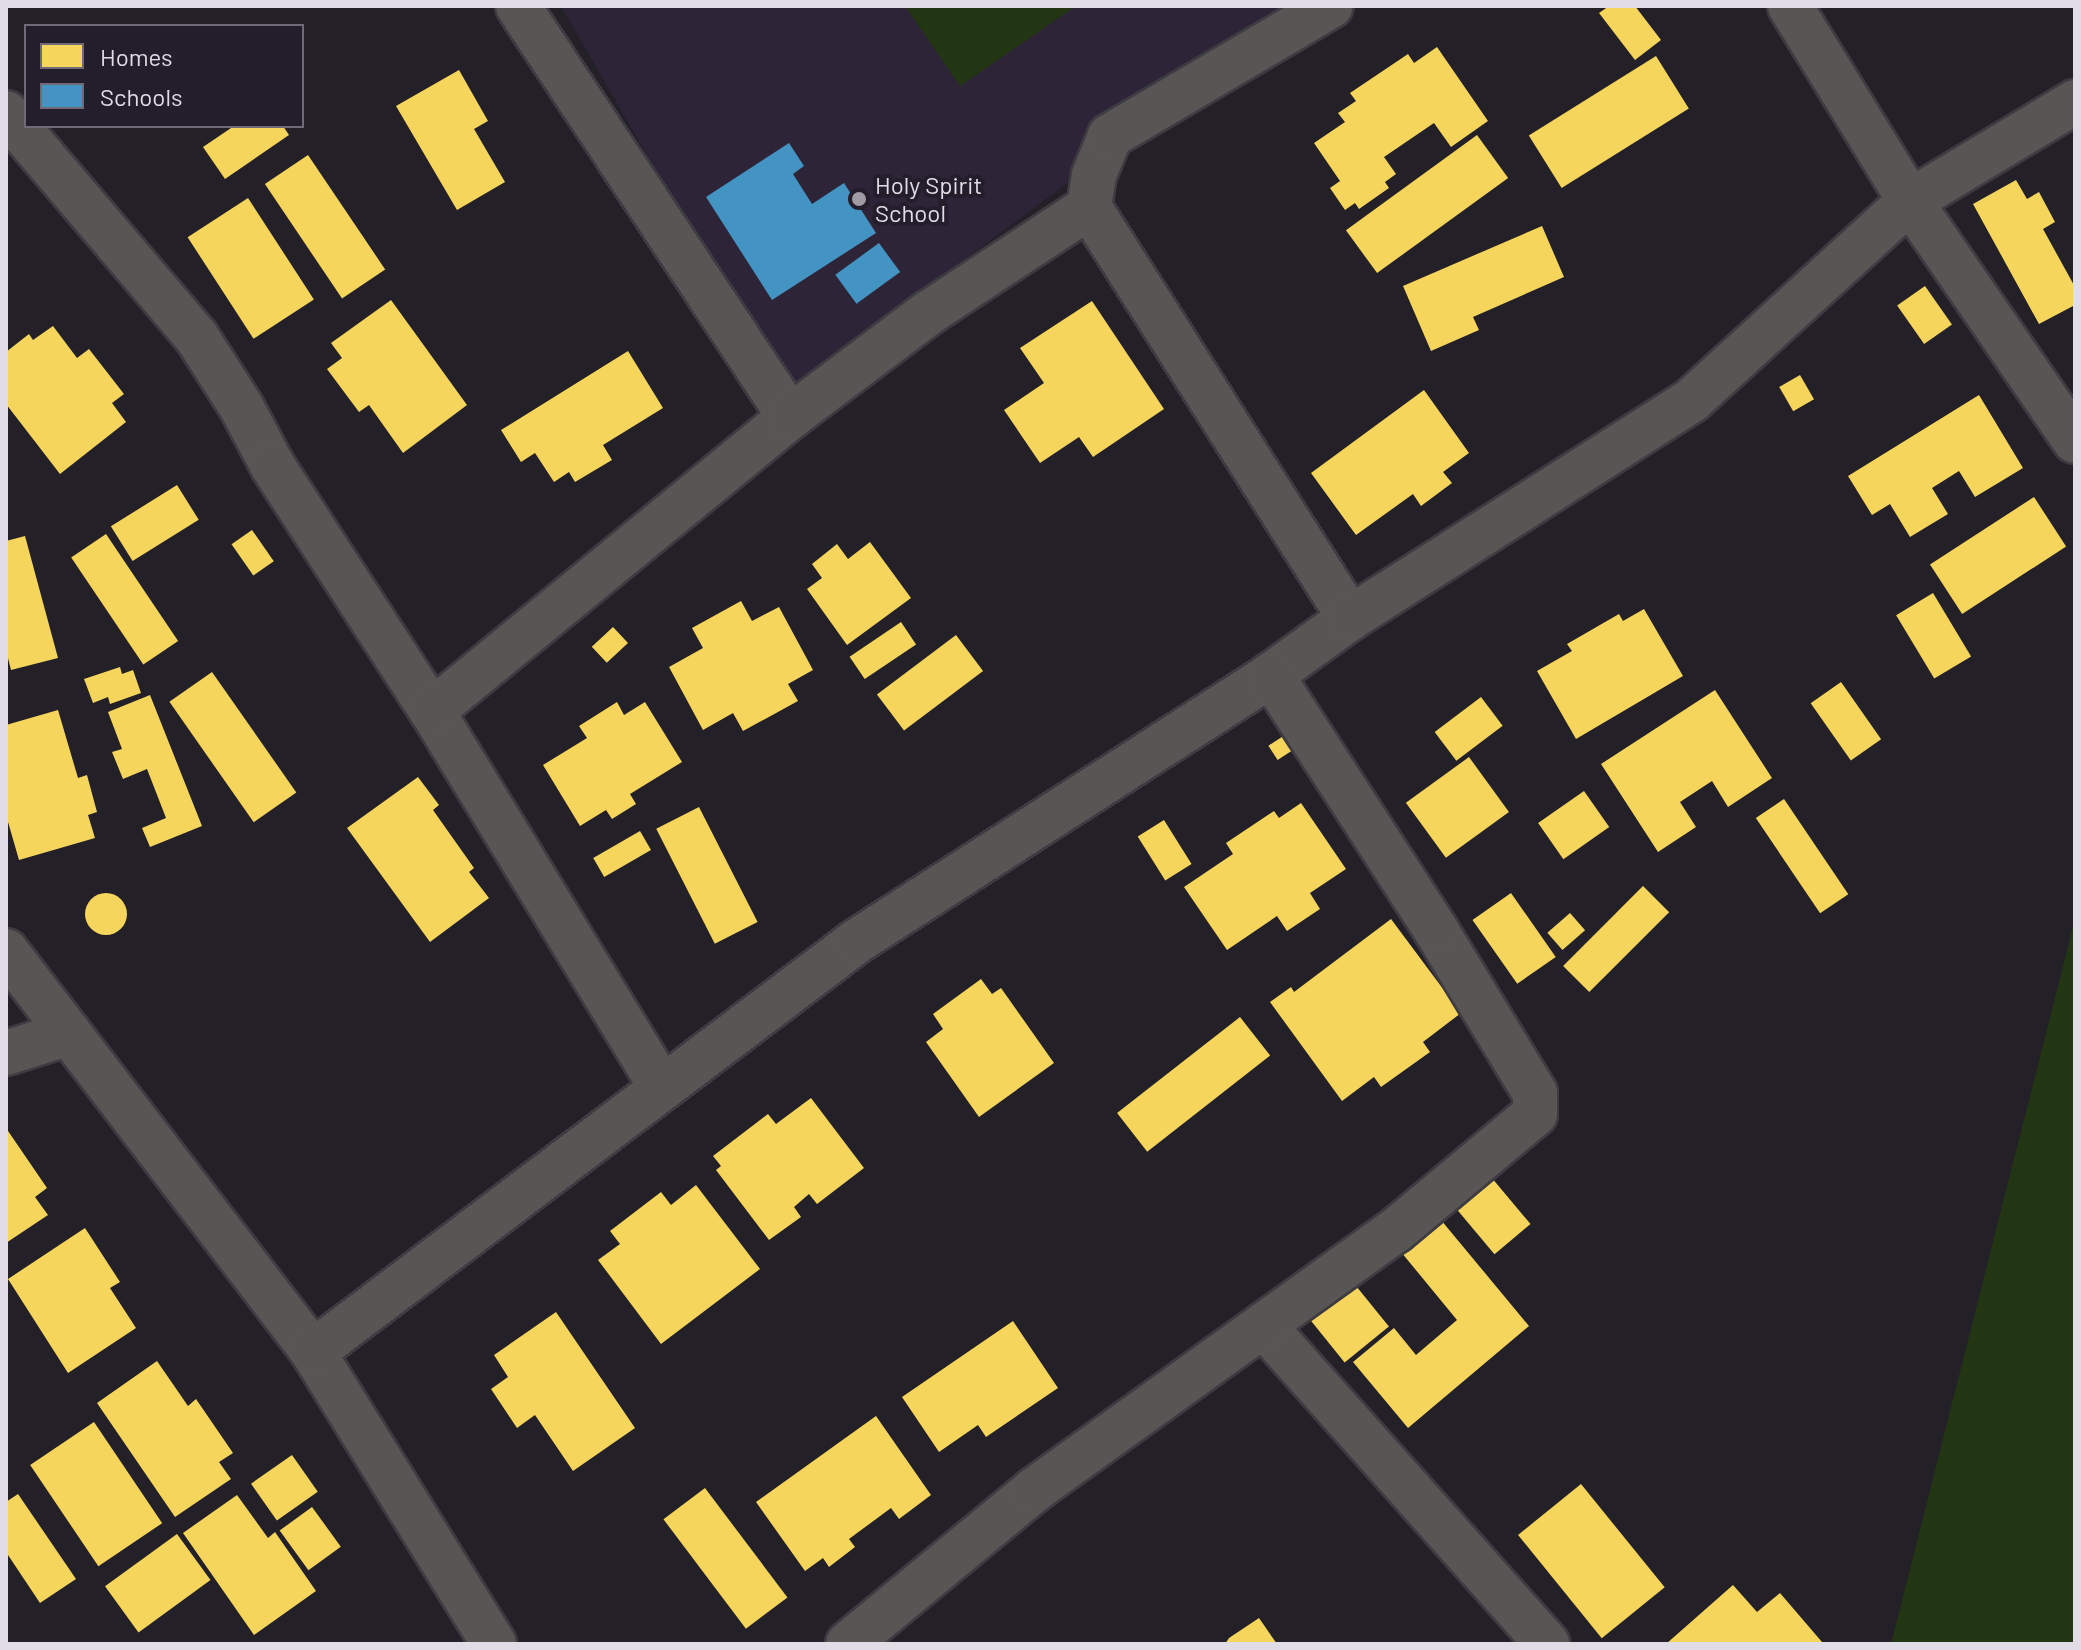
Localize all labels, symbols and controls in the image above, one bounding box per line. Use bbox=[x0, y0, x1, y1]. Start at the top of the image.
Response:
legend bbox=[24, 24, 304, 128]
text: Homes bbox=[100, 42, 173, 71]
text: Schools bbox=[100, 82, 183, 111]
place label: Holy Spirit School bbox=[875, 171, 982, 227]
marker: Holy Spirit School bbox=[850, 190, 868, 208]

